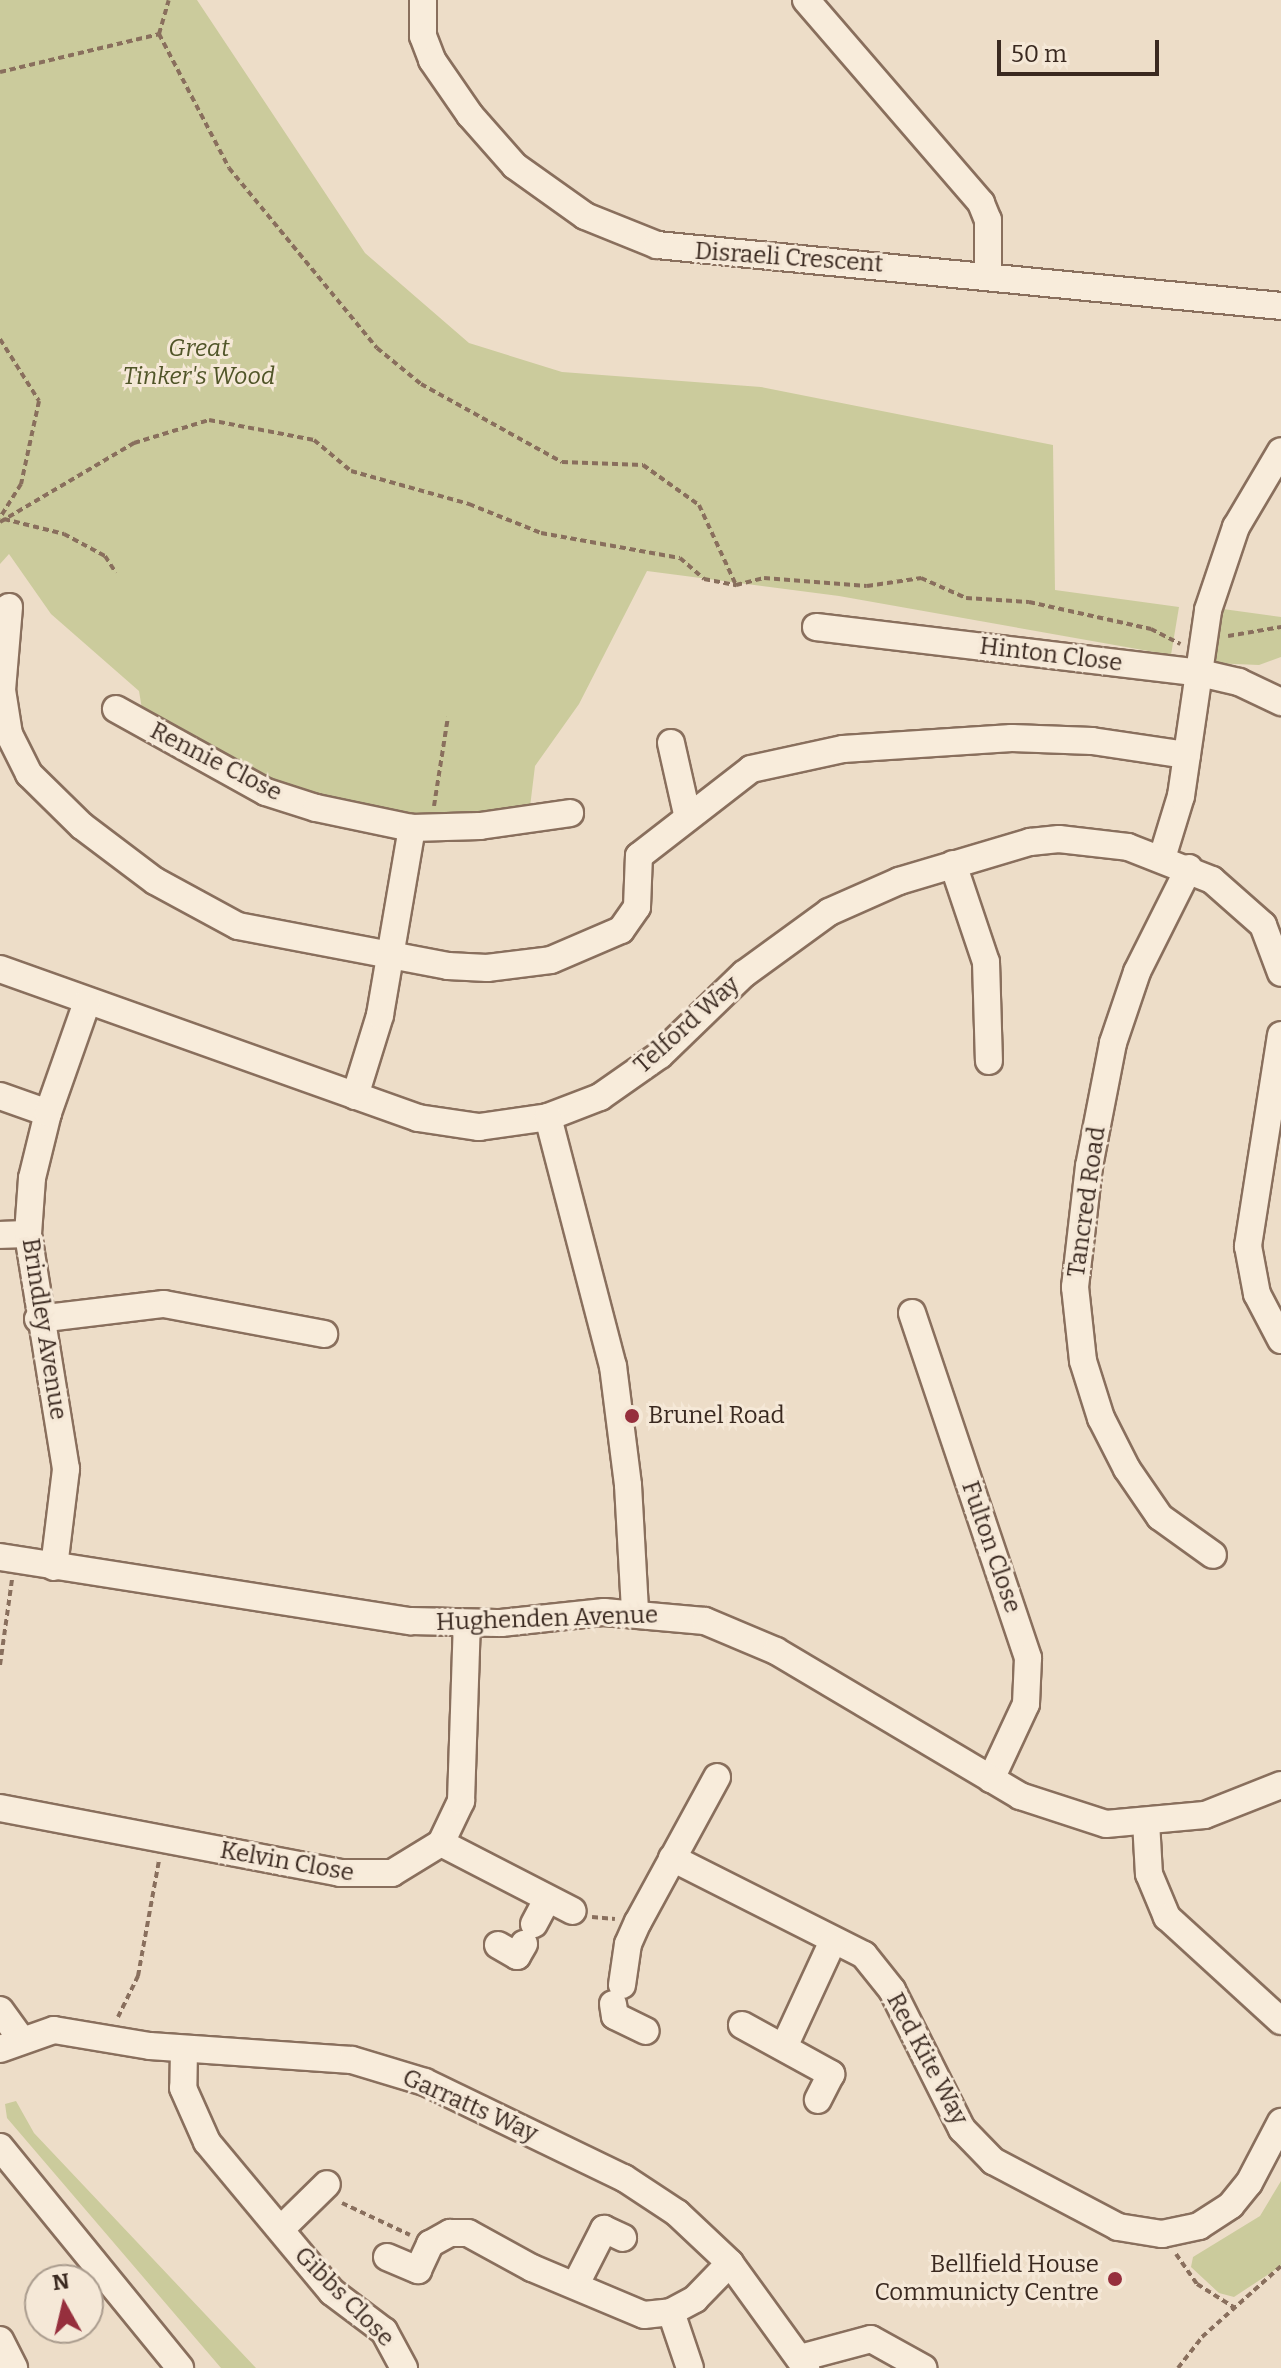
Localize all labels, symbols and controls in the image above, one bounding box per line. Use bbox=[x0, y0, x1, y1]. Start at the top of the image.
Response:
scale bar bbox=[1001, 24, 1163, 74]
text: 50 m bbox=[1011, 40, 1067, 68]
street label: Disraeli Crescent bbox=[694, 237, 884, 279]
park label: Great Tinker's Wood bbox=[123, 335, 275, 391]
street label: Hinton Close bbox=[978, 632, 1124, 678]
street label: Rennie Close bbox=[145, 716, 287, 808]
street label: Telford Way bbox=[628, 970, 746, 1080]
street label: Tancred Road bbox=[1062, 1125, 1112, 1279]
street label: Brindley Avenue bbox=[15, 1236, 73, 1422]
place label: Brunel Road bbox=[648, 1402, 785, 1430]
marker: Brunel Road bbox=[623, 1407, 641, 1425]
street label: Fulton Close bbox=[955, 1477, 1027, 1617]
street label: Hughenden Avenue bbox=[436, 1601, 658, 1637]
street label: Kelvin Close bbox=[218, 1836, 356, 1888]
street label: Red Kite Way bbox=[880, 1988, 974, 2130]
street label: Garratts Way bbox=[398, 2063, 542, 2149]
street label: Gibbs Close bbox=[288, 2241, 400, 2353]
place label: Bellfield House Communicty Centre bbox=[874, 2251, 1099, 2307]
north arrow bbox=[24, 2264, 104, 2344]
text: N bbox=[51, 2267, 71, 2296]
marker: Bellfield House Communicty Centre bbox=[1106, 2270, 1124, 2288]

